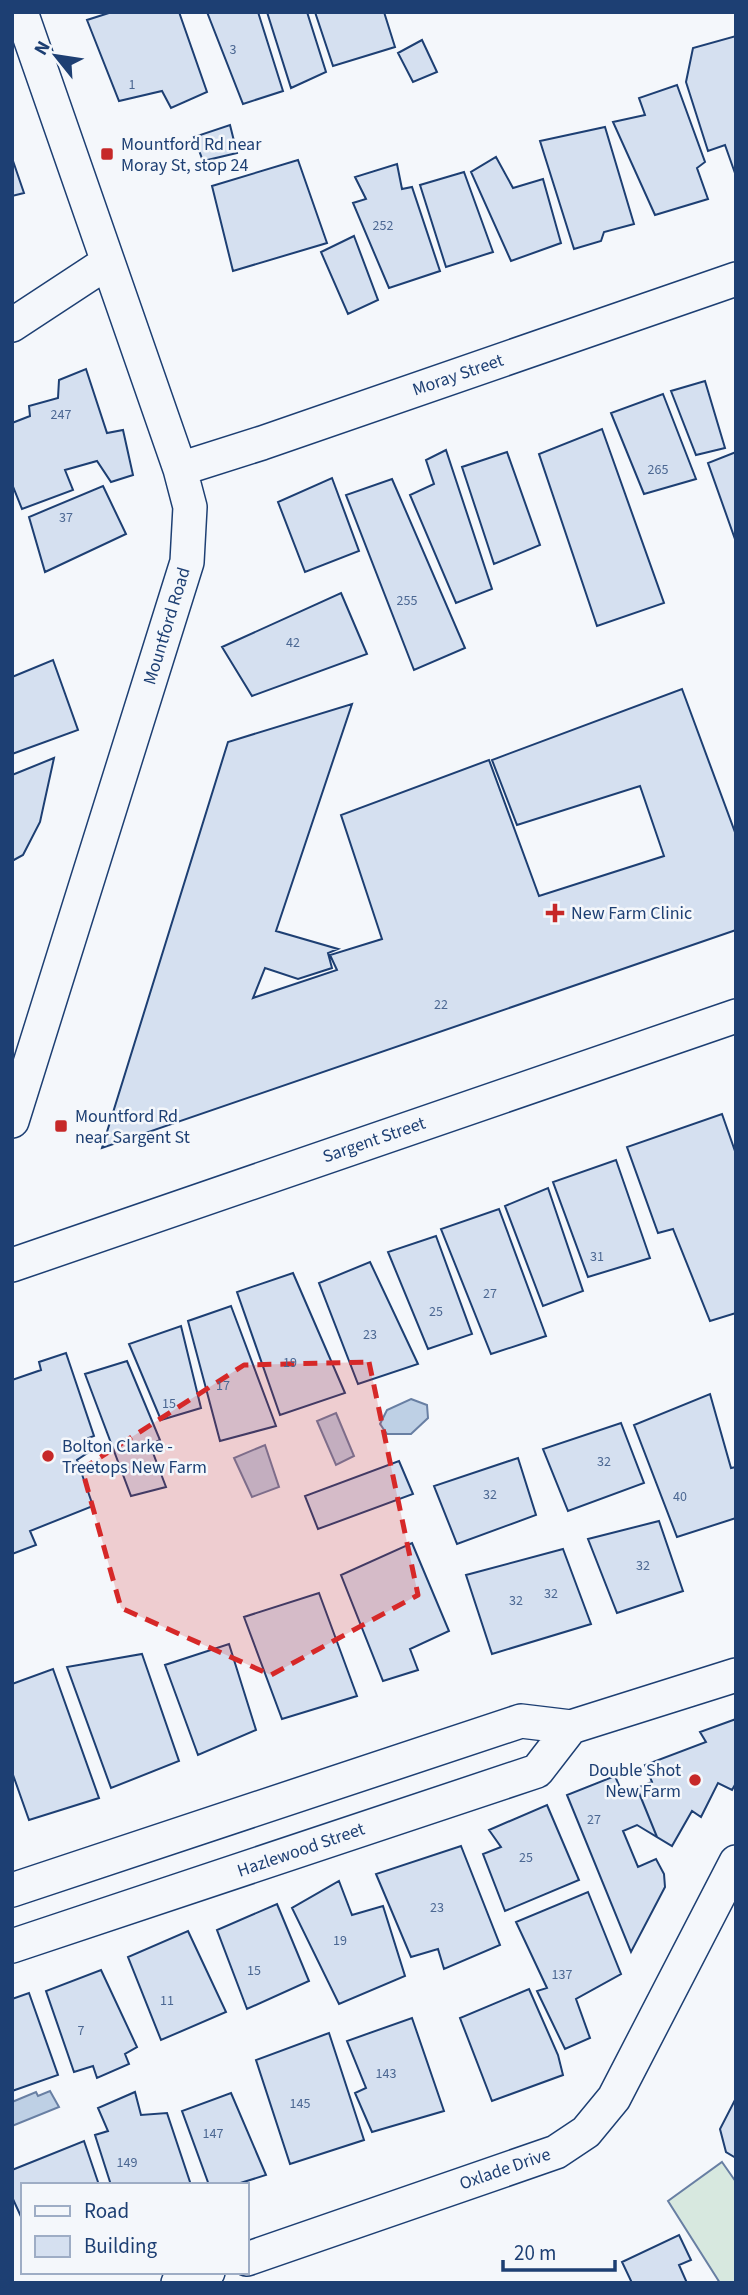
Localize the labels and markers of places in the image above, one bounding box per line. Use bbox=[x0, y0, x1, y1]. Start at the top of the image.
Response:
place label: Mountford Rd near Moray St, stop 24 bbox=[121, 132, 262, 178]
marker: Mountford Rd near Moray St, stop 24 bbox=[99, 146, 115, 162]
place label: New Farm Clinic bbox=[571, 901, 692, 926]
marker: New Farm Clinic bbox=[545, 903, 565, 923]
place label: Mountford Rd near Sargent St bbox=[75, 1104, 190, 1150]
marker: Mountford Rd near Sargent St bbox=[53, 1118, 69, 1134]
place label: Bolton Clarke - Treetops New Farm bbox=[62, 1434, 207, 1480]
marker: Bolton Clarke - Treetops New Farm bbox=[40, 1448, 56, 1464]
place label: Double Shot New Farm bbox=[588, 1758, 681, 1804]
marker: Double Shot New Farm bbox=[687, 1772, 703, 1788]

